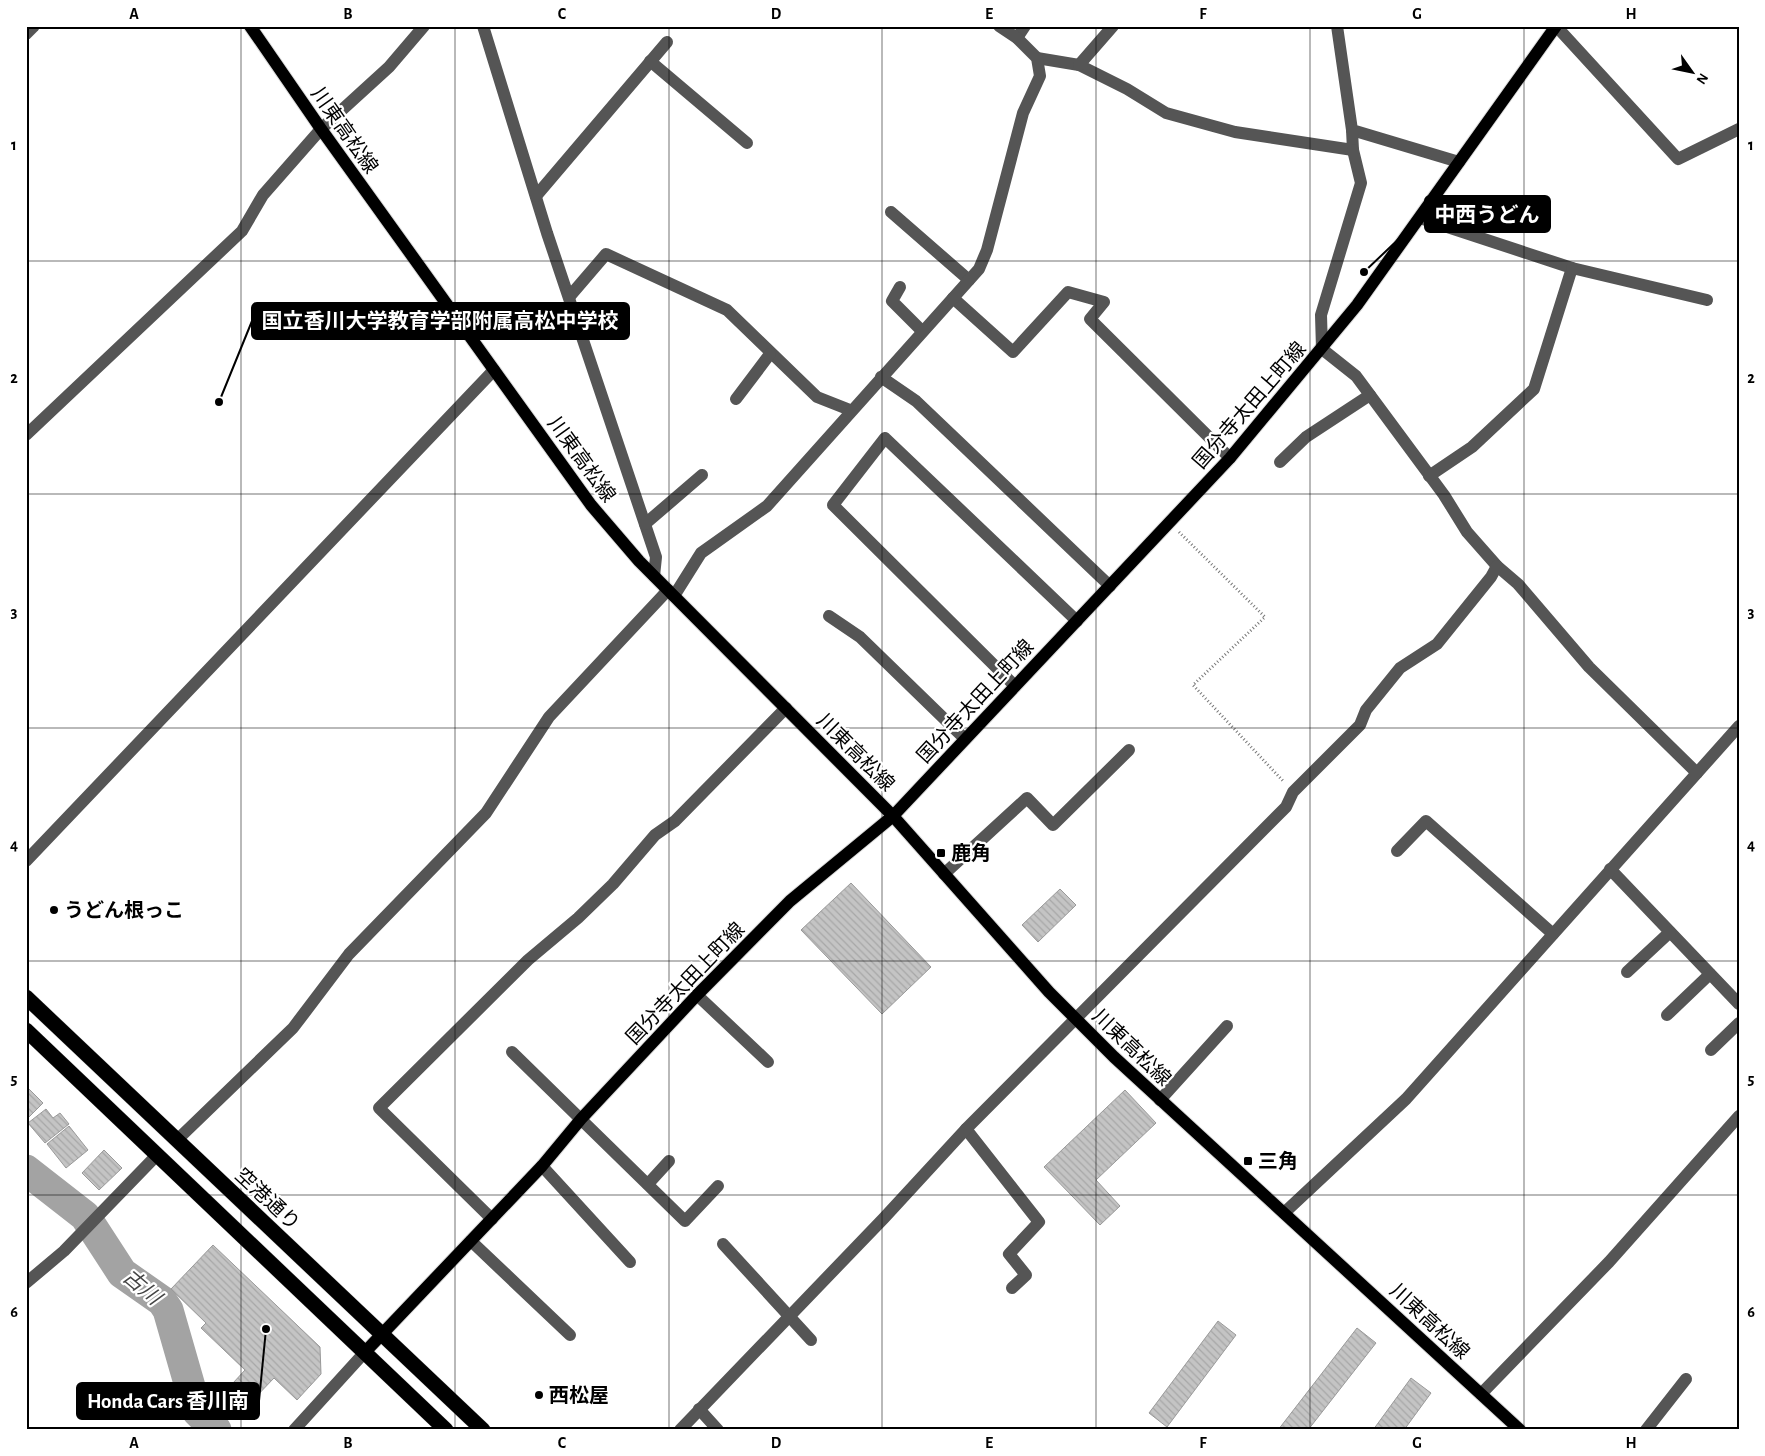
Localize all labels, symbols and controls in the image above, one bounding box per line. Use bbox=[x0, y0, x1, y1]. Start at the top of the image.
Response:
text: A bbox=[129, 6, 139, 22]
text: B bbox=[343, 6, 353, 22]
text: C bbox=[558, 6, 567, 22]
text: D bbox=[771, 6, 782, 22]
text: E bbox=[985, 6, 993, 22]
text: F bbox=[1199, 6, 1207, 22]
text: G bbox=[1412, 6, 1422, 22]
text: H bbox=[1625, 6, 1637, 22]
north arrow bbox=[1668, 48, 1718, 98]
text: N bbox=[1694, 71, 1711, 86]
street label: 川東高松線 bbox=[307, 83, 383, 177]
text: 1 bbox=[11, 137, 17, 153]
text: 1 bbox=[1748, 137, 1754, 153]
callout: 中西うどん bbox=[1425, 196, 1550, 232]
text: 中西うどん bbox=[1435, 204, 1540, 226]
callout: 国立香川大学教育学部附属高松中学校 bbox=[252, 303, 629, 339]
text: 国立香川大学教育学部附属高松中学校 bbox=[262, 310, 619, 332]
street label: 国分寺太田上町線 bbox=[1188, 337, 1310, 473]
text: 2 bbox=[10, 370, 18, 386]
text: 2 bbox=[1747, 370, 1755, 386]
street label: 川東高松線 bbox=[544, 412, 620, 506]
text: 3 bbox=[11, 604, 18, 620]
text: 3 bbox=[1748, 604, 1755, 620]
street label: 国分寺太田上町線 bbox=[912, 635, 1038, 767]
street label: 川東高松線 bbox=[813, 709, 899, 795]
text: 4 bbox=[10, 837, 18, 853]
text: 4 bbox=[1747, 837, 1755, 853]
place label: 鹿角 bbox=[951, 842, 991, 864]
marker: 鹿角 bbox=[935, 847, 947, 859]
place label: うどん根っこ bbox=[64, 900, 184, 921]
marker: うどん根っこ bbox=[48, 904, 60, 916]
street label: 国分寺太田上町線 bbox=[622, 918, 748, 1048]
street label: 川東高松線 bbox=[1088, 1004, 1176, 1090]
text: 5 bbox=[11, 1071, 18, 1087]
text: 5 bbox=[1748, 1071, 1755, 1087]
place label: 三角 bbox=[1258, 1150, 1298, 1172]
marker: 三角 bbox=[1242, 1155, 1254, 1167]
street label: 空港通り bbox=[231, 1164, 304, 1234]
water label: 古川 bbox=[119, 1265, 167, 1310]
street label: 川東高松線 bbox=[1386, 1279, 1474, 1363]
text: 6 bbox=[10, 1304, 18, 1320]
text: 6 bbox=[1747, 1304, 1755, 1320]
callout: Honda Cars 香川南 bbox=[77, 1383, 259, 1419]
place label: 西松屋 bbox=[549, 1385, 609, 1406]
marker: 西松屋 bbox=[533, 1389, 545, 1401]
text: Honda Cars 香川南 bbox=[87, 1390, 249, 1412]
text: A bbox=[129, 1435, 139, 1451]
text: B bbox=[343, 1435, 353, 1451]
text: C bbox=[558, 1435, 567, 1451]
text: D bbox=[771, 1435, 782, 1451]
text: E bbox=[985, 1435, 993, 1451]
text: F bbox=[1199, 1435, 1207, 1451]
text: G bbox=[1412, 1435, 1422, 1451]
text: H bbox=[1625, 1435, 1637, 1451]

